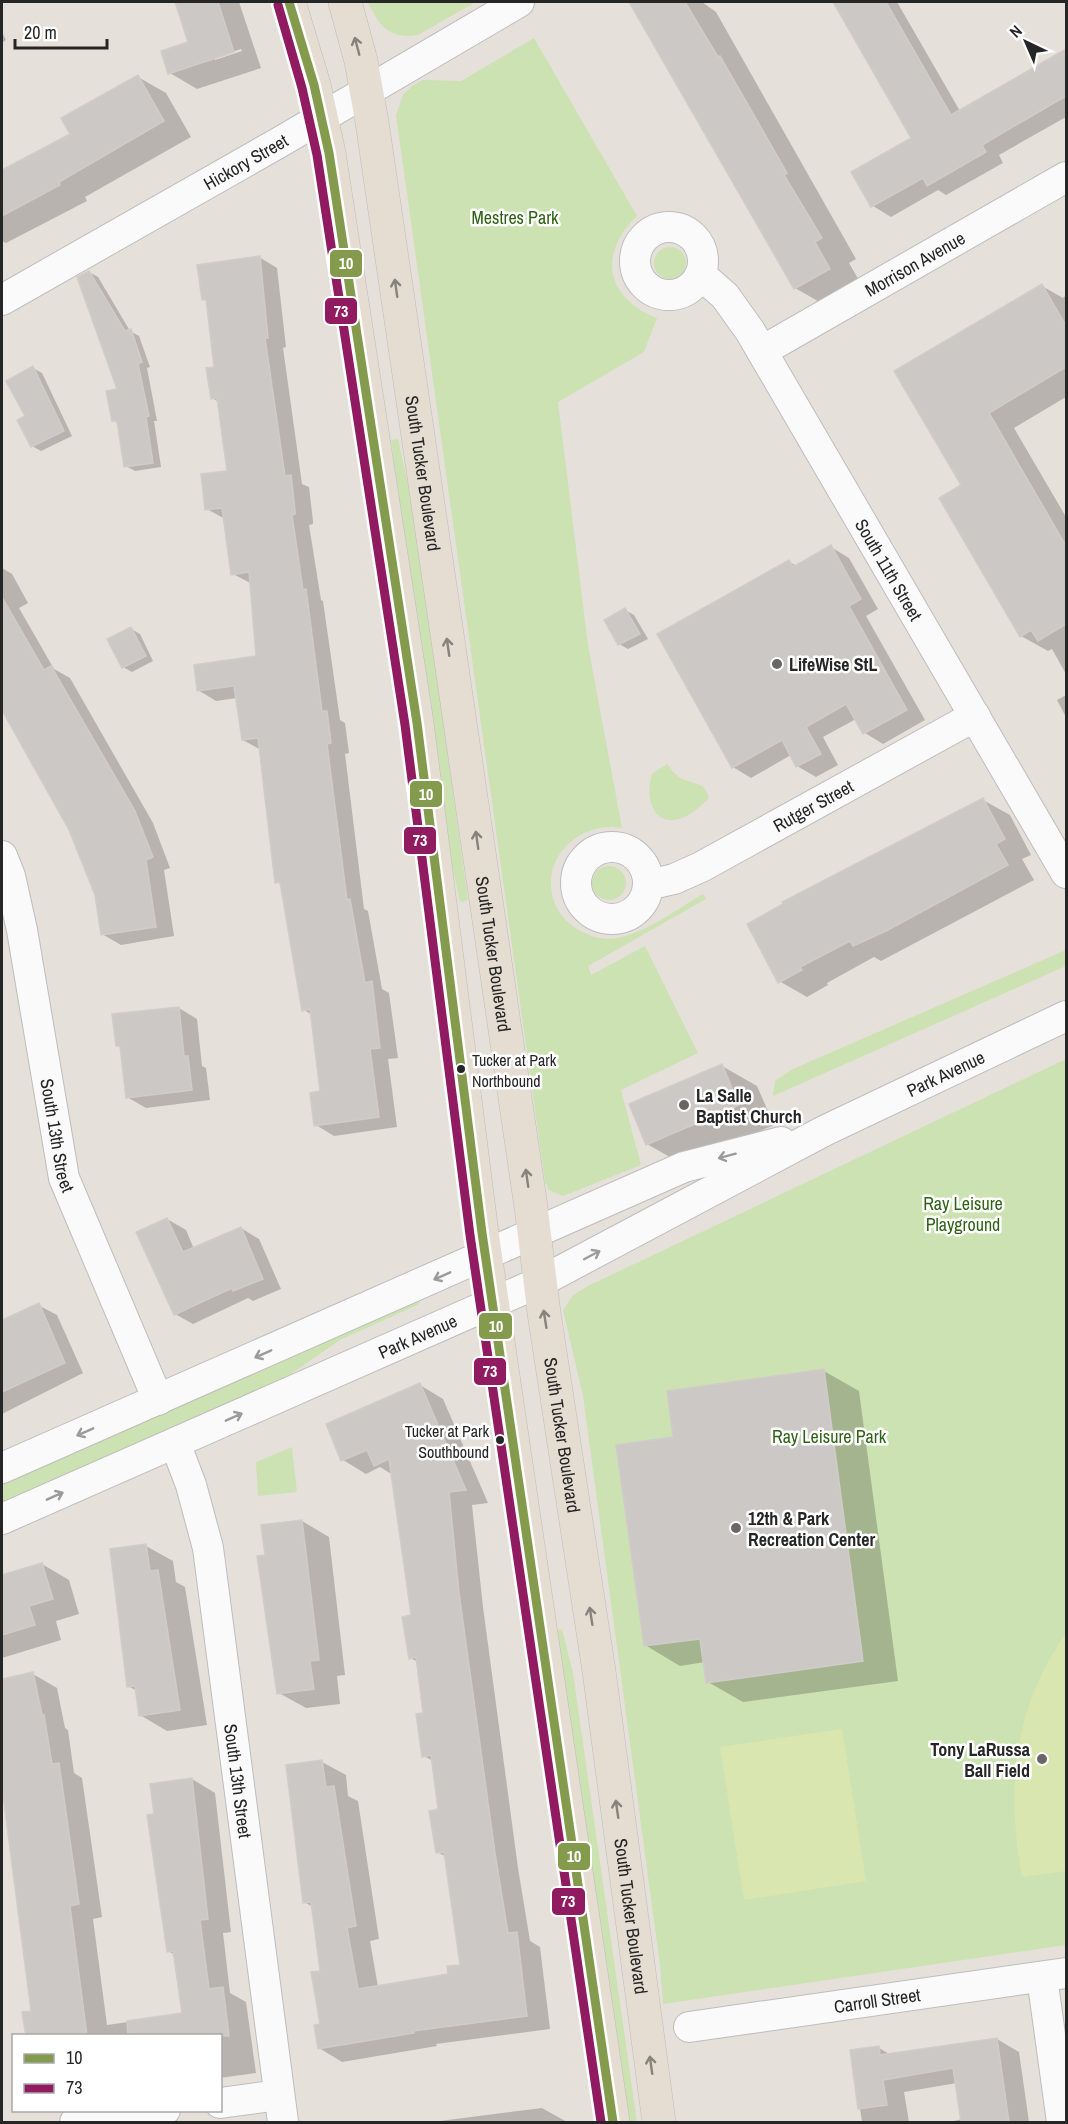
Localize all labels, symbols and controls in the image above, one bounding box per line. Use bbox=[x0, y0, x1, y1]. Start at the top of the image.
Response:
scale bar bbox=[15, 12, 106, 50]
north arrow bbox=[996, 12, 1056, 72]
text: 20 m bbox=[24, 20, 57, 45]
text: N bbox=[1005, 20, 1027, 42]
one-way arrow bbox=[351, 37, 362, 56]
street label: Hickory Street bbox=[199, 128, 292, 196]
park label: Mestres Park bbox=[472, 205, 559, 230]
street label: Morrison Avenue bbox=[860, 225, 969, 302]
line badge: 10 bbox=[329, 249, 363, 278]
text: 10 bbox=[339, 252, 353, 274]
one-way arrow bbox=[390, 278, 401, 298]
line badge: 73 bbox=[324, 297, 358, 325]
text: 73 bbox=[334, 300, 348, 322]
street label: South Tucker Boulevard bbox=[400, 394, 447, 553]
street label: South 11th Street bbox=[850, 514, 929, 625]
one-way arrow bbox=[443, 637, 454, 657]
place label: LifeWise StL bbox=[789, 652, 877, 677]
marker: LifeWise StL bbox=[770, 657, 784, 671]
street label: Rutger Street bbox=[768, 773, 857, 837]
line badge: 10 bbox=[409, 780, 443, 808]
text: 10 bbox=[419, 783, 433, 805]
line badge: 73 bbox=[403, 826, 437, 855]
text: 73 bbox=[413, 829, 427, 851]
one-way arrow bbox=[471, 830, 482, 850]
street label: South Tucker Boulevard bbox=[470, 874, 518, 1034]
street label: Park Avenue bbox=[902, 1044, 989, 1103]
place label: Tucker at Park Northbound bbox=[472, 1049, 557, 1092]
marker: Tucker at Park Northbound bbox=[455, 1063, 467, 1075]
street label: South 13th Street bbox=[35, 1076, 81, 1196]
place label: La Salle Baptist Church bbox=[696, 1083, 802, 1129]
marker: La Salle Baptist Church bbox=[677, 1098, 691, 1112]
one-way arrow bbox=[718, 1151, 737, 1162]
one-way arrow bbox=[521, 1169, 532, 1188]
park label: Ray Leisure Playground bbox=[923, 1191, 1003, 1237]
one-way arrow bbox=[583, 1249, 601, 1261]
one-way arrow bbox=[433, 1271, 451, 1282]
street label: Park Avenue bbox=[374, 1308, 461, 1364]
one-way arrow bbox=[540, 1310, 551, 1329]
line badge: 10 bbox=[478, 1312, 513, 1340]
text: 10 bbox=[489, 1315, 503, 1337]
one-way arrow bbox=[255, 1348, 273, 1360]
street label: South Tucker Boulevard bbox=[538, 1356, 587, 1515]
line badge: 73 bbox=[473, 1357, 507, 1386]
text: 73 bbox=[483, 1360, 497, 1382]
one-way arrow bbox=[224, 1411, 242, 1422]
place label: Tucker at Park Southbound bbox=[405, 1420, 489, 1463]
park label: Ray Leisure Park bbox=[772, 1424, 887, 1449]
one-way arrow bbox=[76, 1427, 94, 1438]
marker: Tucker at Park Southbound bbox=[494, 1434, 506, 1446]
one-way arrow bbox=[45, 1490, 64, 1501]
place label: 12th & Park Recreation Center bbox=[748, 1506, 875, 1552]
marker: 12th & Park Recreation Center bbox=[729, 1521, 743, 1535]
one-way arrow bbox=[585, 1606, 596, 1626]
street label: South 13th Street bbox=[219, 1722, 258, 1839]
place label: Tony LaRussa Ball Field bbox=[930, 1737, 1031, 1783]
marker: Tony LaRussa Ball Field bbox=[1035, 1752, 1049, 1766]
one-way arrow bbox=[612, 1799, 623, 1819]
street label: South Tucker Boulevard bbox=[609, 1837, 654, 1996]
line badge: 10 bbox=[557, 1842, 591, 1871]
text: 10 bbox=[567, 1845, 581, 1867]
line badge: 73 bbox=[551, 1887, 586, 1916]
text: 73 bbox=[561, 1890, 575, 1912]
street label: Carroll Street bbox=[832, 1982, 922, 2019]
legend bbox=[12, 2034, 222, 2112]
text: 10 bbox=[66, 2045, 82, 2070]
one-way arrow bbox=[646, 2055, 657, 2075]
text: 73 bbox=[66, 2075, 82, 2100]

